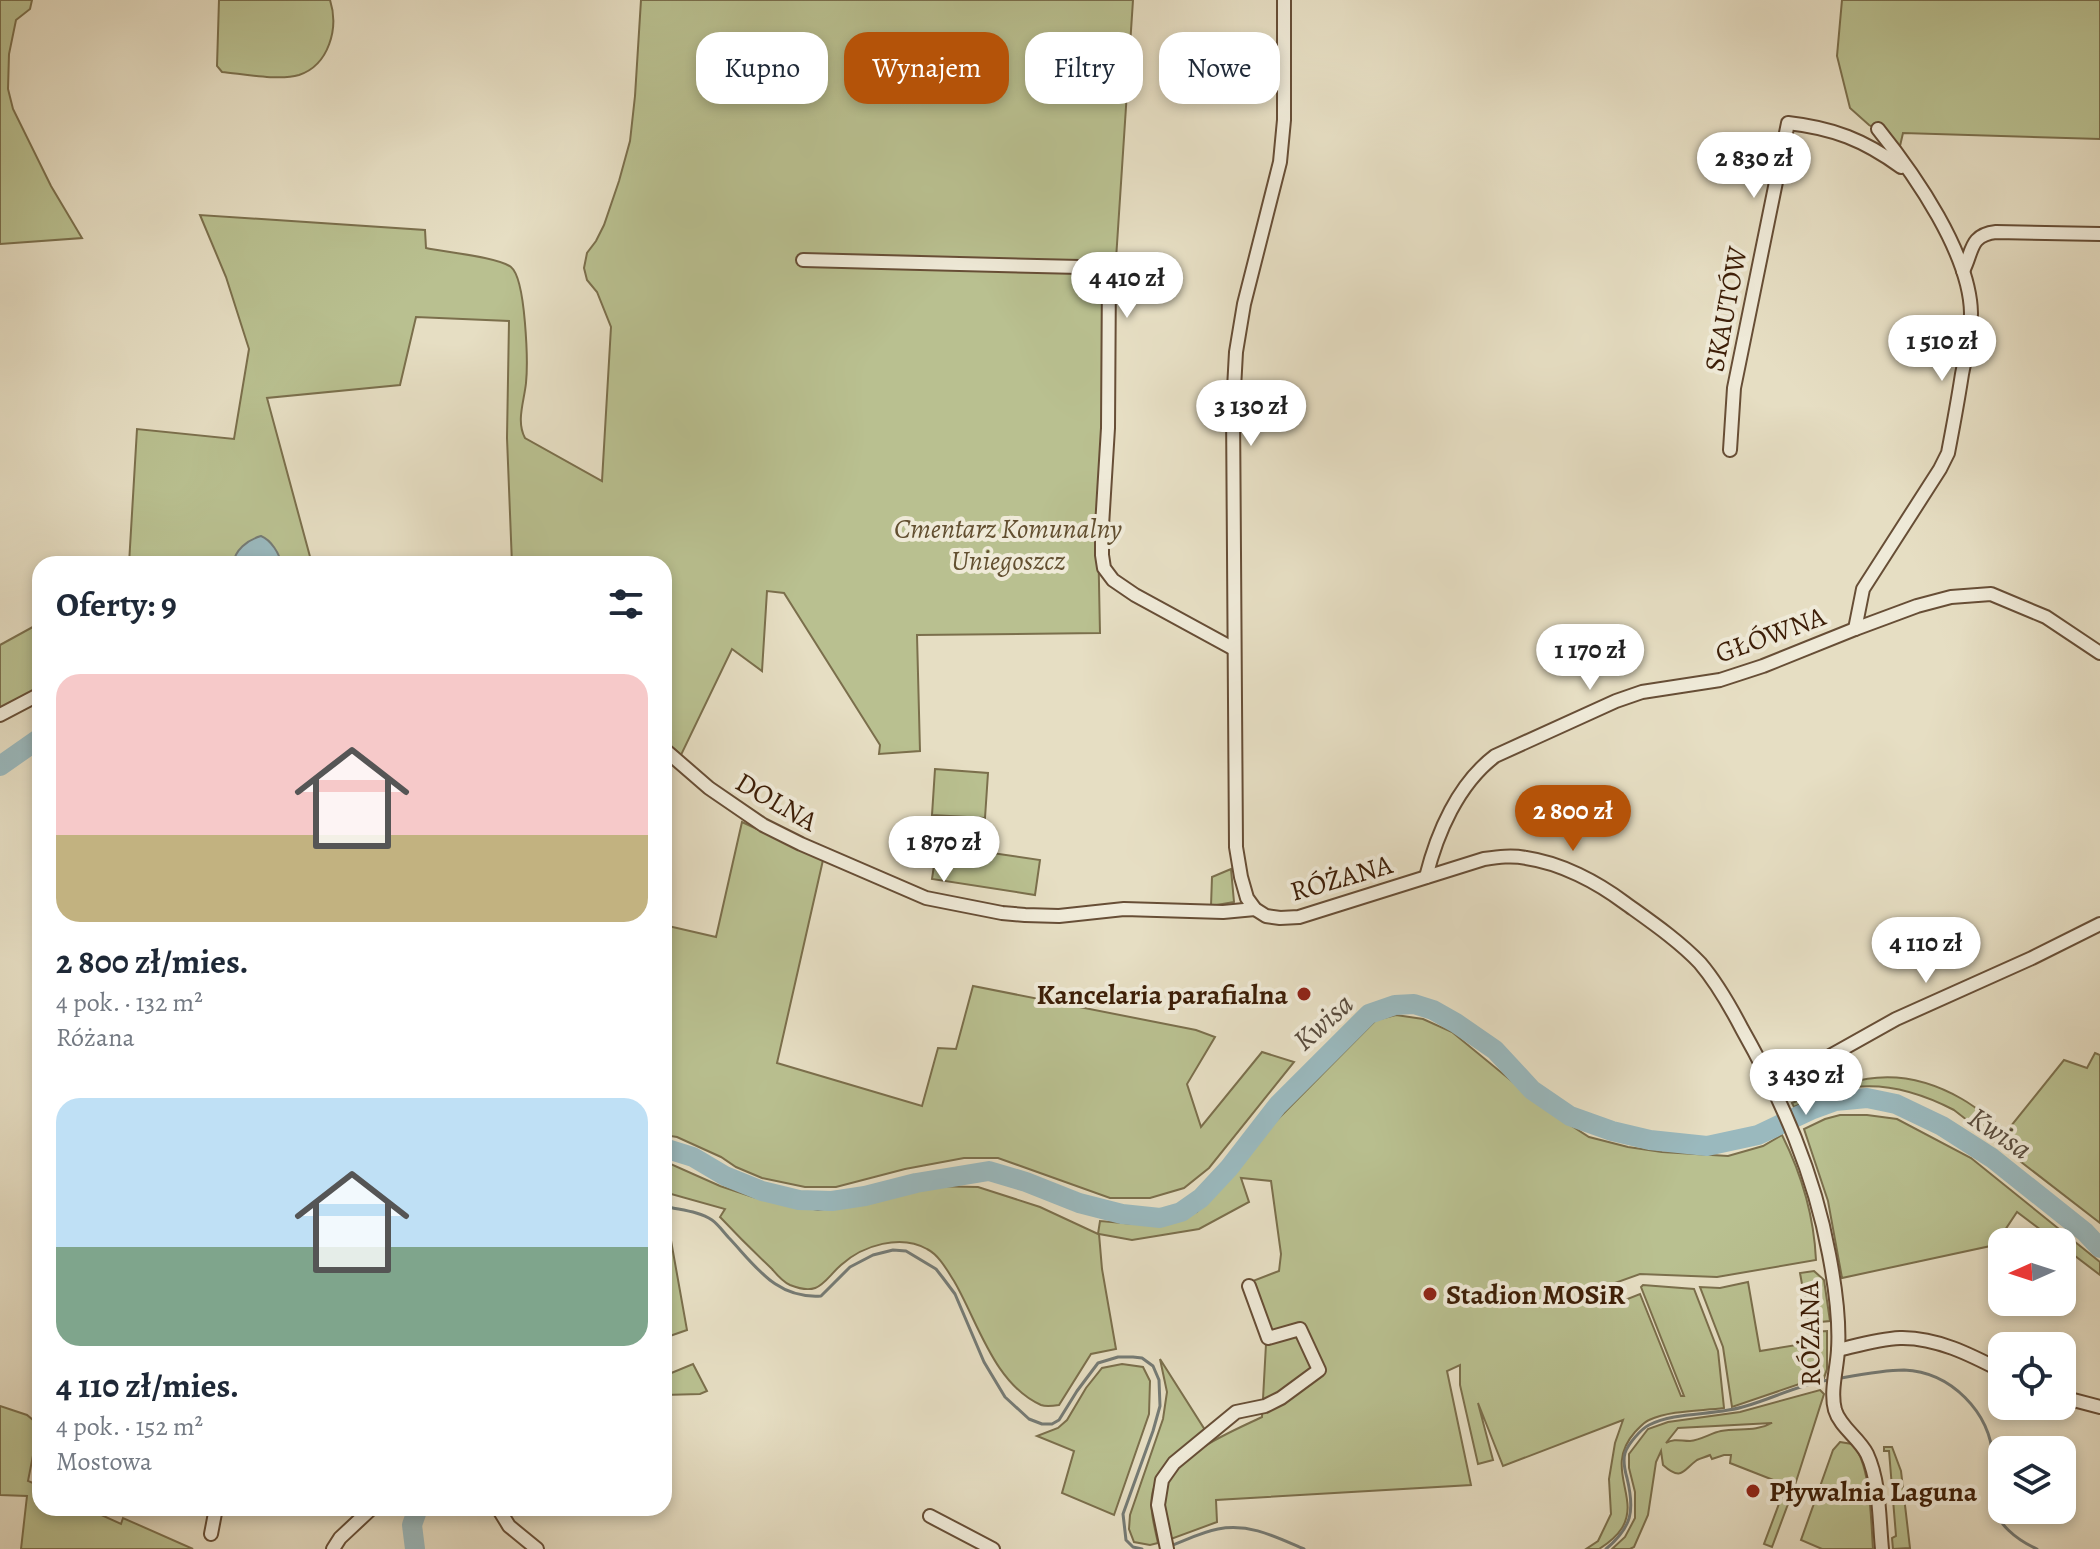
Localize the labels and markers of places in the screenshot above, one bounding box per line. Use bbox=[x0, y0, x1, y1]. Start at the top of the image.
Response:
pin: 2 830 zł bbox=[1671, 132, 1837, 200]
pin: 4 410 zł bbox=[1044, 252, 1210, 320]
pin: 1 510 zł bbox=[1859, 315, 2025, 383]
pin: 3 130 zł bbox=[1168, 380, 1334, 448]
pin: 1 170 zł bbox=[1507, 624, 1673, 692]
pin: 2 800 zł bbox=[1490, 785, 1656, 853]
pin: 1 870 zł bbox=[861, 816, 1027, 884]
pin: 4 110 zł bbox=[1843, 917, 2009, 985]
place label: Kancelaria parafialna bbox=[1036, 976, 1288, 1014]
marker: Kancelaria parafialna bbox=[1295, 985, 1313, 1003]
pin: 3 430 zł bbox=[1723, 1049, 1889, 1117]
place label: Stadion MOSiR bbox=[1446, 1276, 1625, 1314]
marker: Stadion MOSiR bbox=[1421, 1285, 1439, 1303]
place label: Pływalnia Laguna bbox=[1769, 1473, 1978, 1511]
marker: Pływalnia Laguna bbox=[1744, 1482, 1762, 1500]

